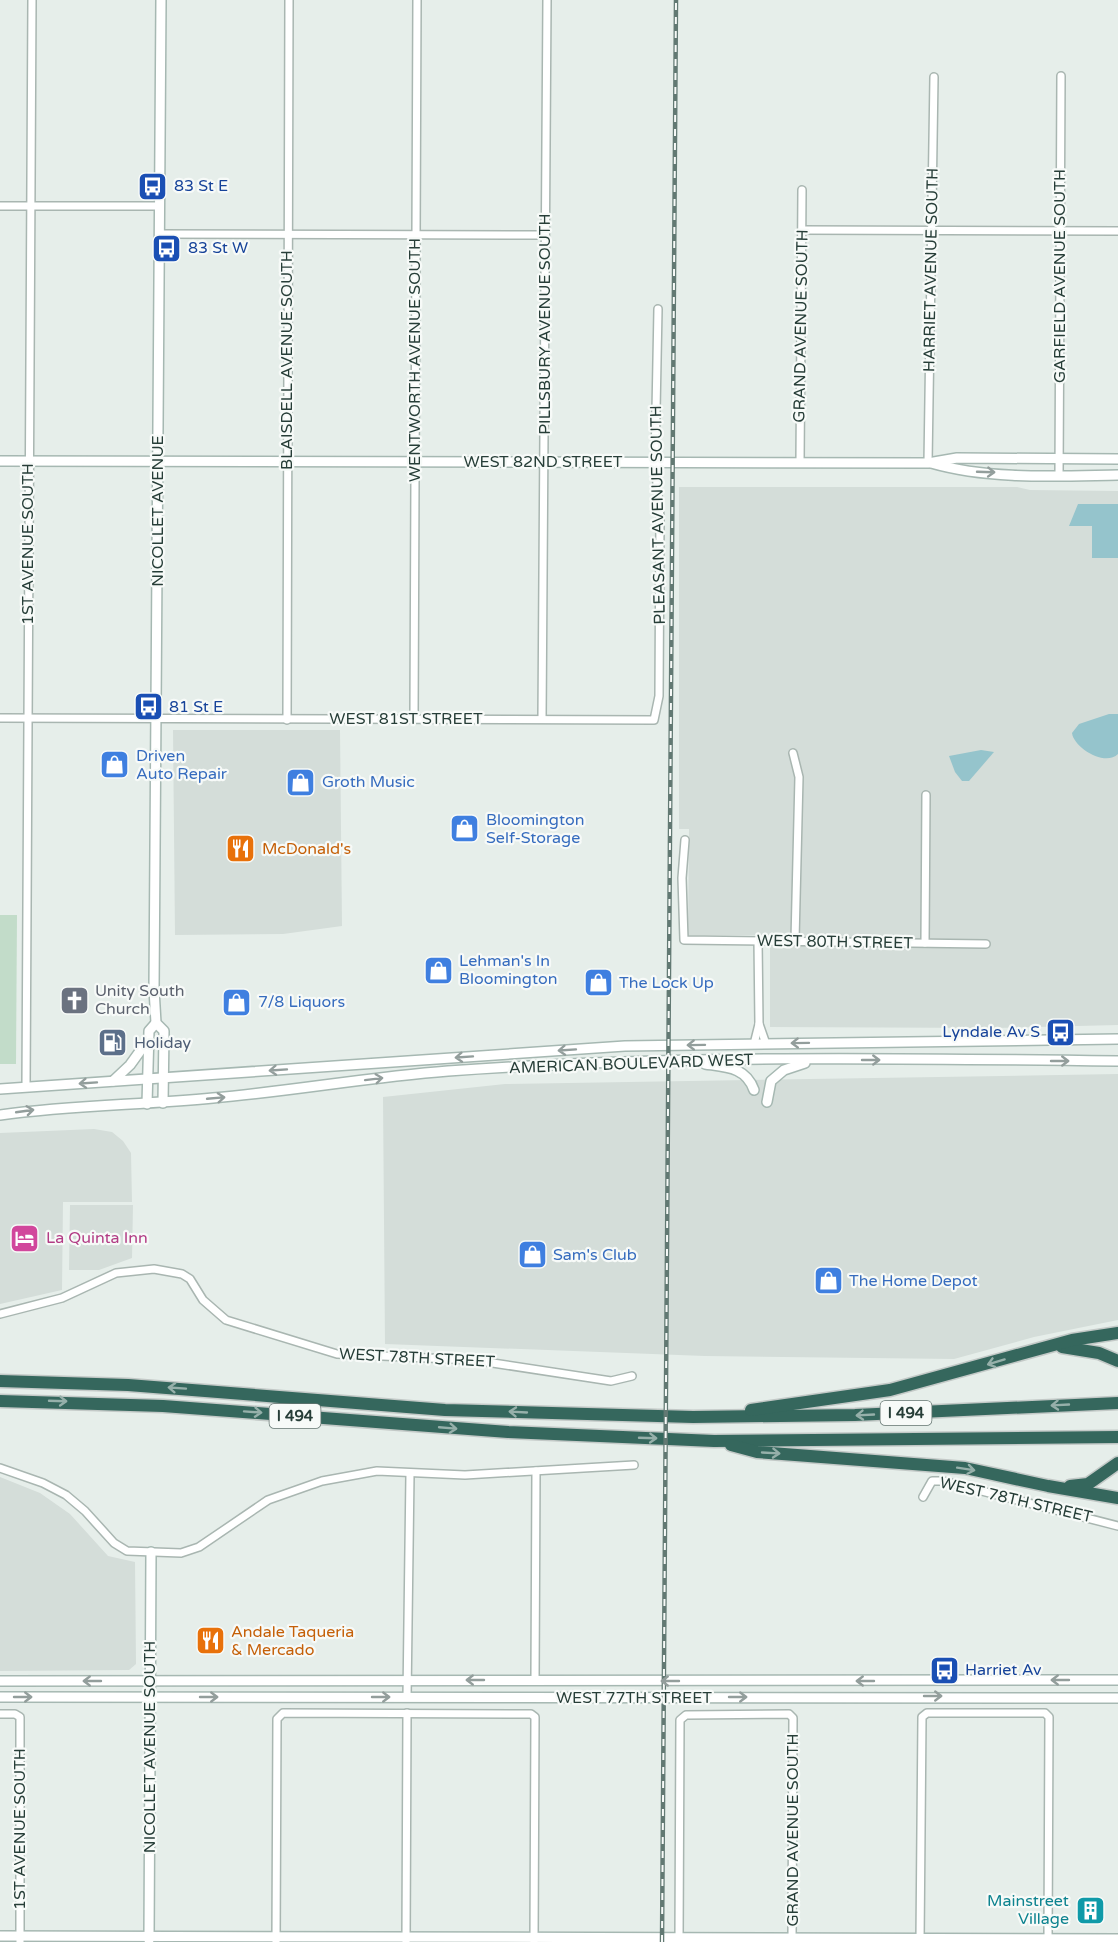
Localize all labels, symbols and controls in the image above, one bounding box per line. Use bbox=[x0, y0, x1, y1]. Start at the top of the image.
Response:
street label: HARRIET AVENUE SOUTH bbox=[919, 168, 943, 372]
street label: GARFIELD AVENUE SOUTH bbox=[1050, 169, 1070, 383]
bus stop icon: 83 St E bbox=[137, 170, 169, 202]
place label: 83 St E bbox=[174, 176, 228, 196]
street label: PILLSBURY AVENUE SOUTH bbox=[535, 213, 555, 435]
street label: GRAND AVENUE SOUTH bbox=[789, 229, 813, 423]
bus stop icon: 83 St W bbox=[151, 232, 183, 264]
place label: 83 St W bbox=[188, 238, 248, 258]
street label: WENTWORTH AVENUE SOUTH bbox=[405, 238, 425, 482]
street label: BLAISDELL AVENUE SOUTH bbox=[277, 250, 297, 470]
street label: PLEASANT AVENUE SOUTH bbox=[646, 405, 670, 625]
street label: NICOLLET AVENUE bbox=[148, 435, 168, 587]
street label: WEST 82ND STREET bbox=[463, 452, 623, 472]
street label: 1ST AVENUE SOUTH bbox=[18, 463, 38, 625]
one-way arrow bbox=[975, 467, 995, 478]
bus stop icon: 81 St E bbox=[132, 691, 164, 723]
place label: 81 St E bbox=[169, 697, 223, 717]
street label: WEST 81ST STREET bbox=[329, 709, 483, 729]
place label: Driven Auto Repair bbox=[136, 746, 228, 784]
shop icon: Driven Auto Repair bbox=[99, 749, 131, 781]
shop icon: Groth Music bbox=[285, 766, 317, 798]
place label: Groth Music bbox=[322, 772, 415, 792]
place label: Bloomington Self-Storage bbox=[486, 810, 584, 848]
shop icon: Bloomington Self-Storage bbox=[449, 813, 481, 845]
restaurant icon: McDonald's bbox=[225, 833, 257, 865]
place label: McDonald's bbox=[262, 839, 351, 859]
street label: WEST 80TH STREET bbox=[757, 931, 914, 953]
place label: Lehman's In Bloomington bbox=[459, 951, 557, 989]
shop icon: Lehman's In Bloomington bbox=[422, 954, 454, 986]
shop icon: The Lock Up bbox=[582, 967, 614, 999]
place label: The Lock Up bbox=[619, 973, 714, 993]
place label: Unity South Church bbox=[95, 981, 185, 1019]
church icon: Unity South Church bbox=[58, 984, 90, 1016]
shop icon: 7/8 Liquors bbox=[221, 986, 253, 1018]
place label: 7/8 Liquors bbox=[258, 992, 345, 1012]
bus stop icon: Lyndale Av S bbox=[1045, 1016, 1077, 1048]
place label: Lyndale Av S bbox=[942, 1022, 1040, 1042]
fuel station icon: Holiday bbox=[97, 1027, 129, 1059]
place label: Holiday bbox=[134, 1033, 191, 1053]
one-way arrow bbox=[791, 1037, 811, 1049]
one-way arrow bbox=[686, 1039, 706, 1050]
one-way arrow bbox=[558, 1045, 578, 1056]
street label: AMERICAN BOULEVARD WEST bbox=[508, 1050, 754, 1078]
one-way arrow bbox=[454, 1051, 474, 1062]
one-way arrow bbox=[861, 1054, 881, 1066]
one-way arrow bbox=[1049, 1055, 1069, 1067]
one-way arrow bbox=[268, 1065, 288, 1076]
one-way arrow bbox=[363, 1074, 383, 1085]
one-way arrow bbox=[79, 1078, 99, 1089]
one-way arrow bbox=[205, 1092, 225, 1103]
one-way arrow bbox=[14, 1106, 34, 1117]
hotel icon: La Quinta Inn bbox=[9, 1222, 41, 1254]
place label: La Quinta Inn bbox=[46, 1228, 148, 1248]
shop icon: Sam's Club bbox=[516, 1239, 548, 1271]
place label: Sam's Club bbox=[553, 1245, 637, 1265]
shop icon: The Home Depot bbox=[812, 1265, 844, 1297]
place label: The Home Depot bbox=[849, 1271, 978, 1291]
street label: WEST 78TH STREET bbox=[338, 1344, 496, 1372]
one-way arrow bbox=[987, 1357, 1006, 1368]
one-way arrow bbox=[167, 1382, 187, 1393]
one-way arrow bbox=[48, 1395, 68, 1407]
one-way arrow bbox=[1050, 1400, 1070, 1411]
road number: I 494 bbox=[880, 1401, 932, 1425]
road number: I 494 bbox=[270, 1404, 320, 1428]
one-way arrow bbox=[243, 1407, 263, 1418]
one-way arrow bbox=[508, 1407, 528, 1418]
one-way arrow bbox=[855, 1409, 875, 1420]
one-way arrow bbox=[437, 1423, 457, 1434]
one-way arrow bbox=[638, 1433, 658, 1444]
one-way arrow bbox=[761, 1448, 781, 1459]
one-way arrow bbox=[955, 1463, 975, 1474]
street label: WEST 78TH STREET bbox=[938, 1473, 1095, 1527]
place label: Andale Taqueria & Mercado bbox=[231, 1622, 354, 1660]
restaurant icon: Andale Taqueria & Mercado bbox=[194, 1625, 226, 1657]
street label: NICOLLET AVENUE SOUTH bbox=[140, 1641, 160, 1853]
bus stop icon: Harriet Av bbox=[928, 1654, 960, 1686]
place label: Harriet Av bbox=[965, 1660, 1042, 1680]
one-way arrow bbox=[465, 1674, 485, 1686]
one-way arrow bbox=[1050, 1674, 1070, 1686]
one-way arrow bbox=[82, 1675, 102, 1687]
one-way arrow bbox=[660, 1675, 680, 1687]
one-way arrow bbox=[855, 1675, 875, 1687]
street label: WEST 77TH STREET bbox=[556, 1688, 712, 1708]
one-way arrow bbox=[923, 1690, 943, 1702]
one-way arrow bbox=[13, 1691, 33, 1703]
one-way arrow bbox=[198, 1691, 218, 1703]
one-way arrow bbox=[371, 1691, 391, 1703]
one-way arrow bbox=[728, 1692, 748, 1703]
street label: GRAND AVENUE SOUTH bbox=[783, 1733, 803, 1927]
street label: 1ST AVENUE SOUTH bbox=[10, 1748, 30, 1910]
place label: Mainstreet Village bbox=[987, 1891, 1069, 1929]
building icon: Mainstreet Village bbox=[1074, 1894, 1106, 1926]

